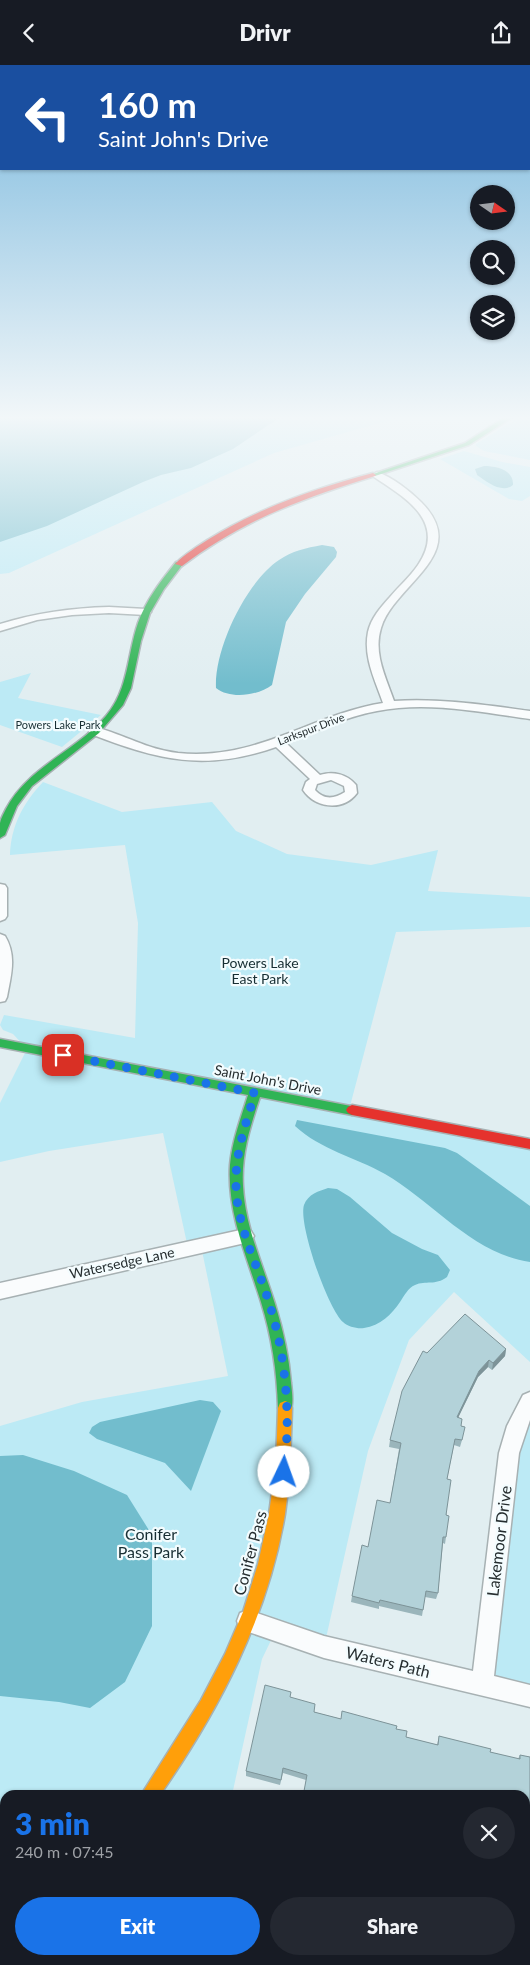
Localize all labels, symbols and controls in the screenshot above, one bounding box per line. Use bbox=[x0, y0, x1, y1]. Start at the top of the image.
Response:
icon: back bbox=[15, 19, 43, 47]
text: Drivr bbox=[239, 19, 291, 46]
icon: share bbox=[487, 19, 515, 47]
text: 160 m bbox=[98, 83, 197, 125]
icon: left bbox=[15, 85, 80, 150]
text: Saint John's Drive bbox=[98, 125, 269, 152]
north arrow bbox=[470, 185, 515, 230]
map controls bbox=[470, 185, 515, 340]
button: search bbox=[470, 240, 515, 285]
button: layers bbox=[470, 295, 515, 340]
street label: Larkspur Drive bbox=[276, 710, 346, 747]
park label: Powers Lake Park bbox=[16, 718, 101, 731]
park label: Powers Lake East Park bbox=[221, 954, 299, 987]
pin bbox=[42, 1034, 84, 1076]
icon: arrive bbox=[49, 1041, 77, 1069]
street label: Saint John's Drive bbox=[213, 1061, 323, 1098]
street label: Watersedge Lane bbox=[68, 1243, 176, 1282]
position arrow bbox=[257, 1445, 309, 1497]
street label: Lakemoor Drive bbox=[482, 1485, 515, 1597]
street label: Conifer Pass bbox=[229, 1508, 270, 1597]
park label: Conifer Pass Park bbox=[118, 1524, 185, 1561]
street label: Waters Path bbox=[344, 1642, 432, 1681]
text: 3 min bbox=[15, 1805, 90, 1841]
button: close bbox=[463, 1807, 515, 1859]
text: 240 m · 07:45 bbox=[15, 1842, 114, 1861]
button: Exit bbox=[15, 1897, 260, 1955]
button: Share bbox=[270, 1897, 515, 1955]

